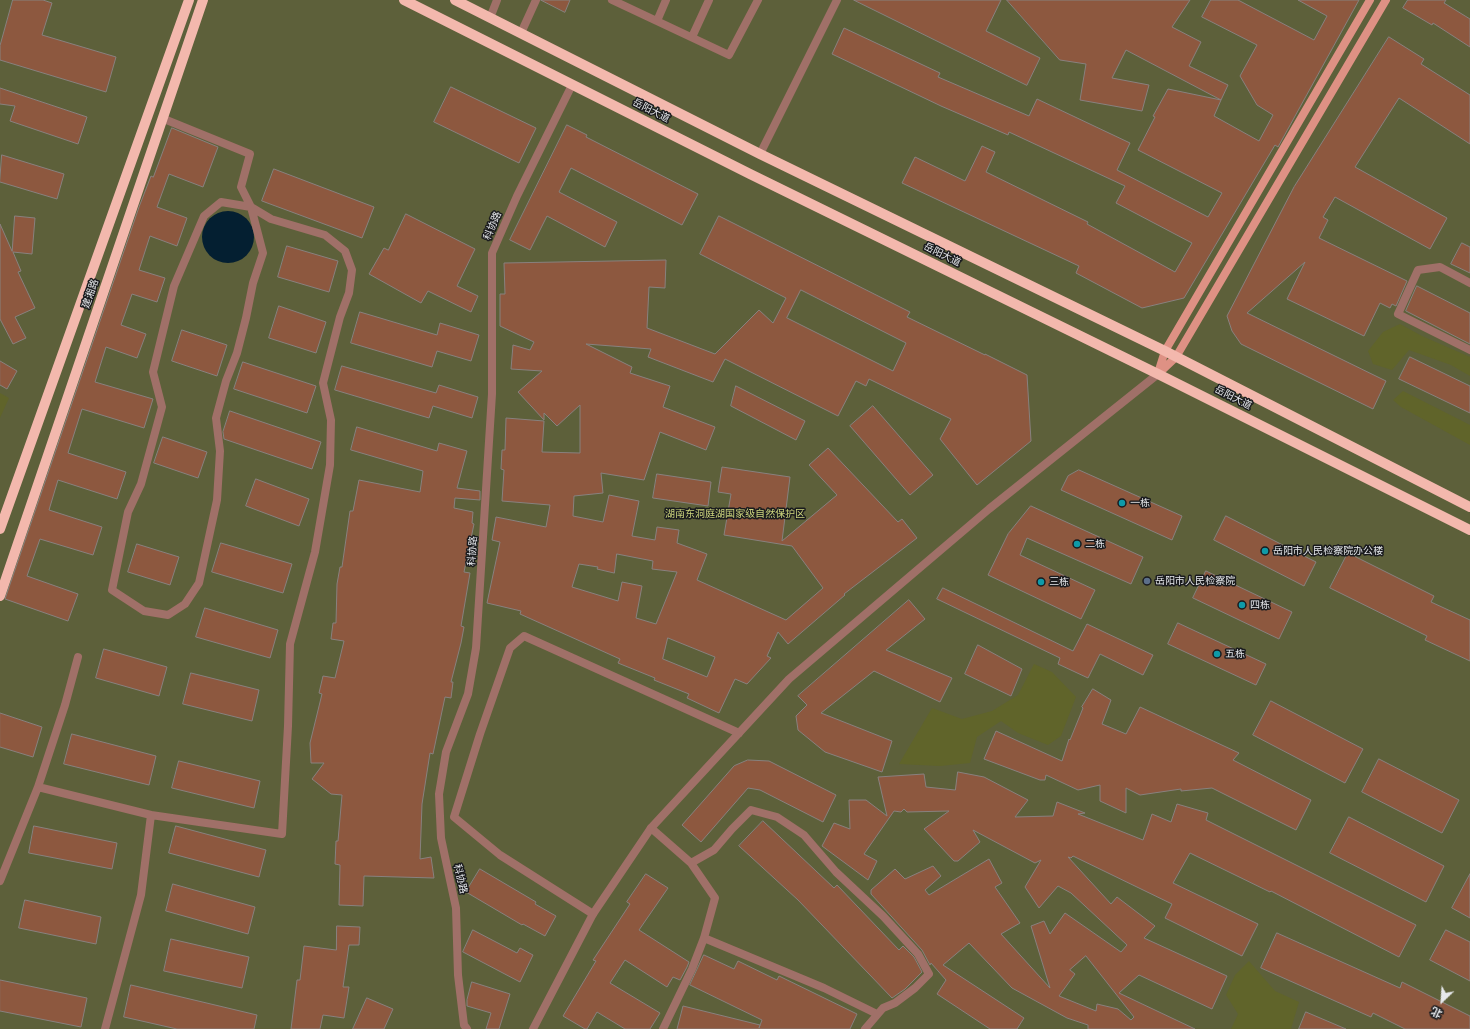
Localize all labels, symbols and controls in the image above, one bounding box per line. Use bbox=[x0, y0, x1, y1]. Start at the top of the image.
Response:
street label: 岳阳大道 bbox=[630, 97, 672, 125]
street label: 科协路 bbox=[482, 210, 504, 242]
street label: 岳阳大道 bbox=[921, 241, 963, 269]
street label: 建湘路 bbox=[80, 278, 102, 310]
street label: 岳阳大道 bbox=[1212, 384, 1254, 412]
place label: 一栋 bbox=[1130, 497, 1150, 509]
marker: 一栋 bbox=[1117, 498, 1127, 508]
park label: 湖南东洞庭湖国家级自然保护区 bbox=[665, 508, 805, 520]
street label: 科协路 bbox=[466, 536, 480, 566]
place label: 二栋 bbox=[1085, 538, 1105, 550]
marker: 二栋 bbox=[1072, 539, 1082, 549]
place label: 岳阳市人民检察院办公楼 bbox=[1273, 545, 1383, 557]
marker: 岳阳市人民检察院办公楼 bbox=[1260, 546, 1270, 556]
place label: 岳阳市人民检察院 bbox=[1155, 575, 1235, 587]
place label: 三栋 bbox=[1049, 576, 1069, 588]
marker: 岳阳市人民检察院 bbox=[1142, 576, 1152, 586]
marker: 三栋 bbox=[1036, 577, 1046, 587]
place label: 四栋 bbox=[1250, 599, 1270, 611]
marker: 四栋 bbox=[1237, 600, 1247, 610]
place label: 五栋 bbox=[1225, 648, 1245, 660]
marker: 五栋 bbox=[1212, 649, 1222, 659]
street label: 科协路 bbox=[451, 863, 469, 895]
north arrow bbox=[1422, 981, 1462, 1021]
text: 北 bbox=[1429, 1004, 1444, 1021]

